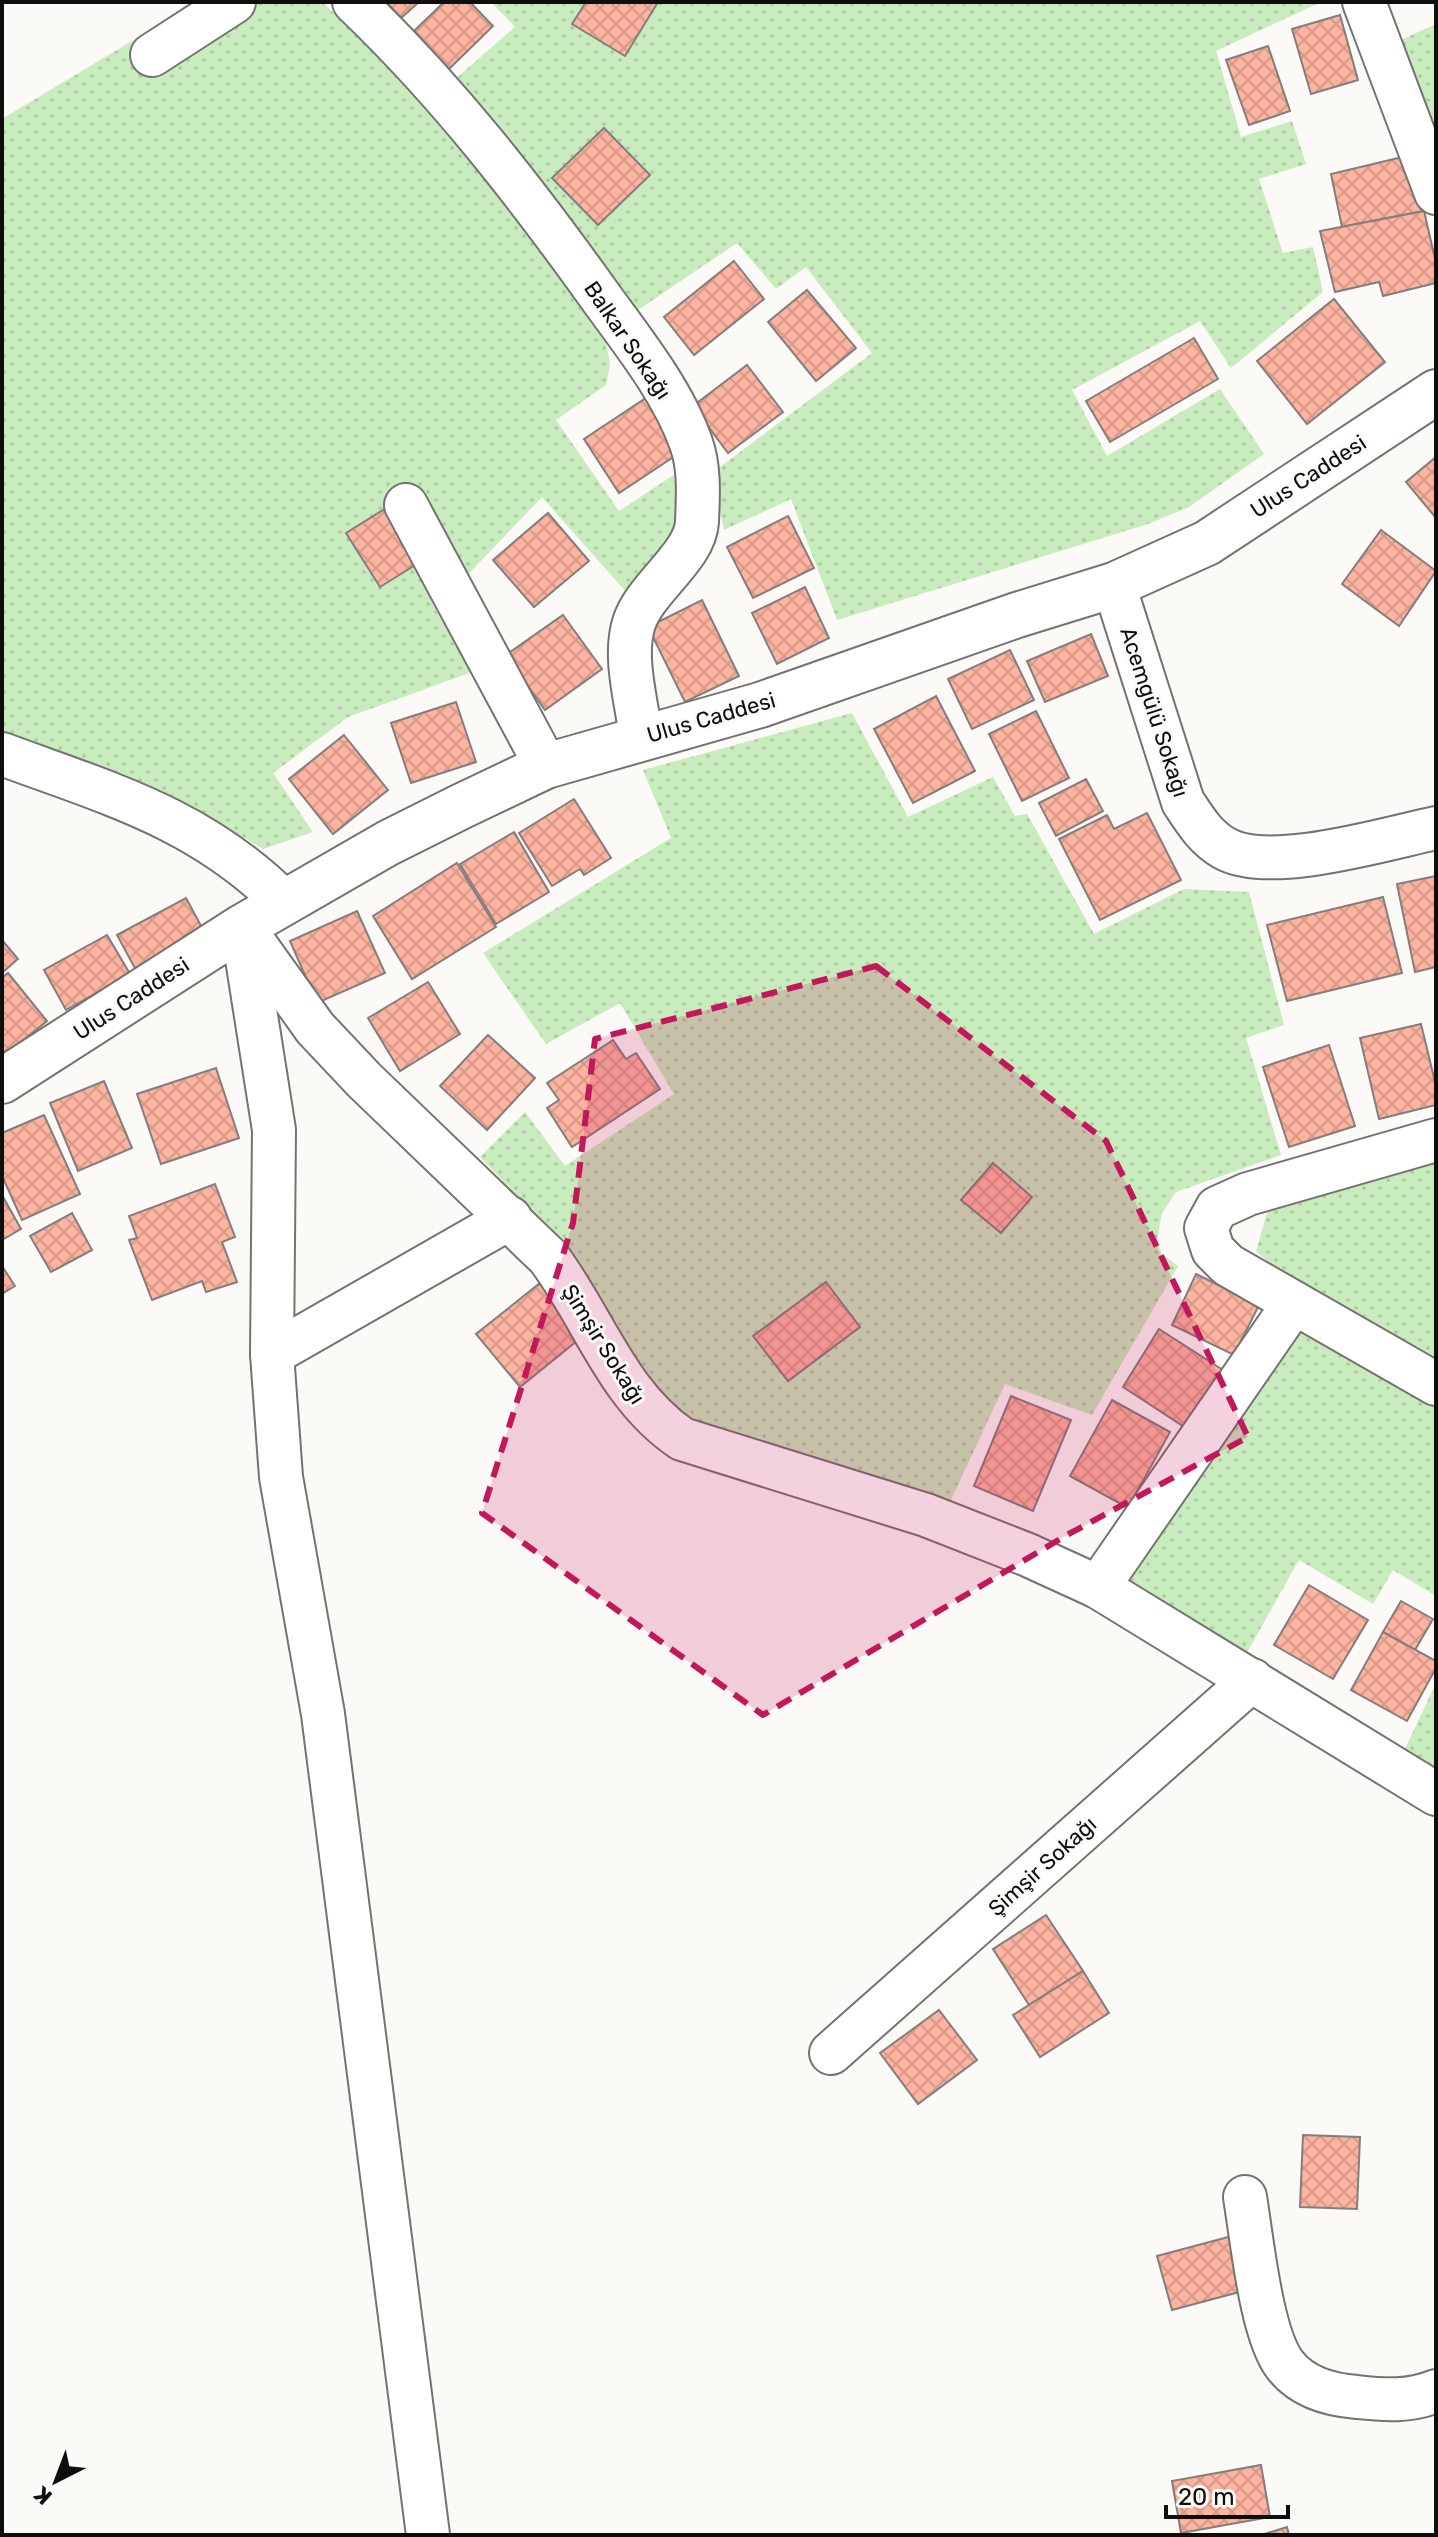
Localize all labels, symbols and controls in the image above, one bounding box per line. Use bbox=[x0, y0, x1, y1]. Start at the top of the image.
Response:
street label: Balkar Sokağı bbox=[578, 276, 677, 405]
street label: Ulus Caddesi bbox=[1245, 429, 1371, 524]
street label: Acemgülü Sokağı bbox=[1114, 624, 1195, 801]
street label: Ulus Caddesi bbox=[644, 686, 779, 749]
street label: Ulus Caddesi bbox=[68, 951, 194, 1046]
street label: Şimşir Sokağı bbox=[556, 1279, 651, 1409]
street label: Şimşir Sokağı bbox=[983, 1811, 1102, 1922]
north arrow bbox=[16, 2441, 96, 2521]
scale bar bbox=[1166, 2469, 1288, 2519]
text: K bbox=[28, 2480, 57, 2510]
text: 20 m bbox=[1178, 2483, 1235, 2511]

